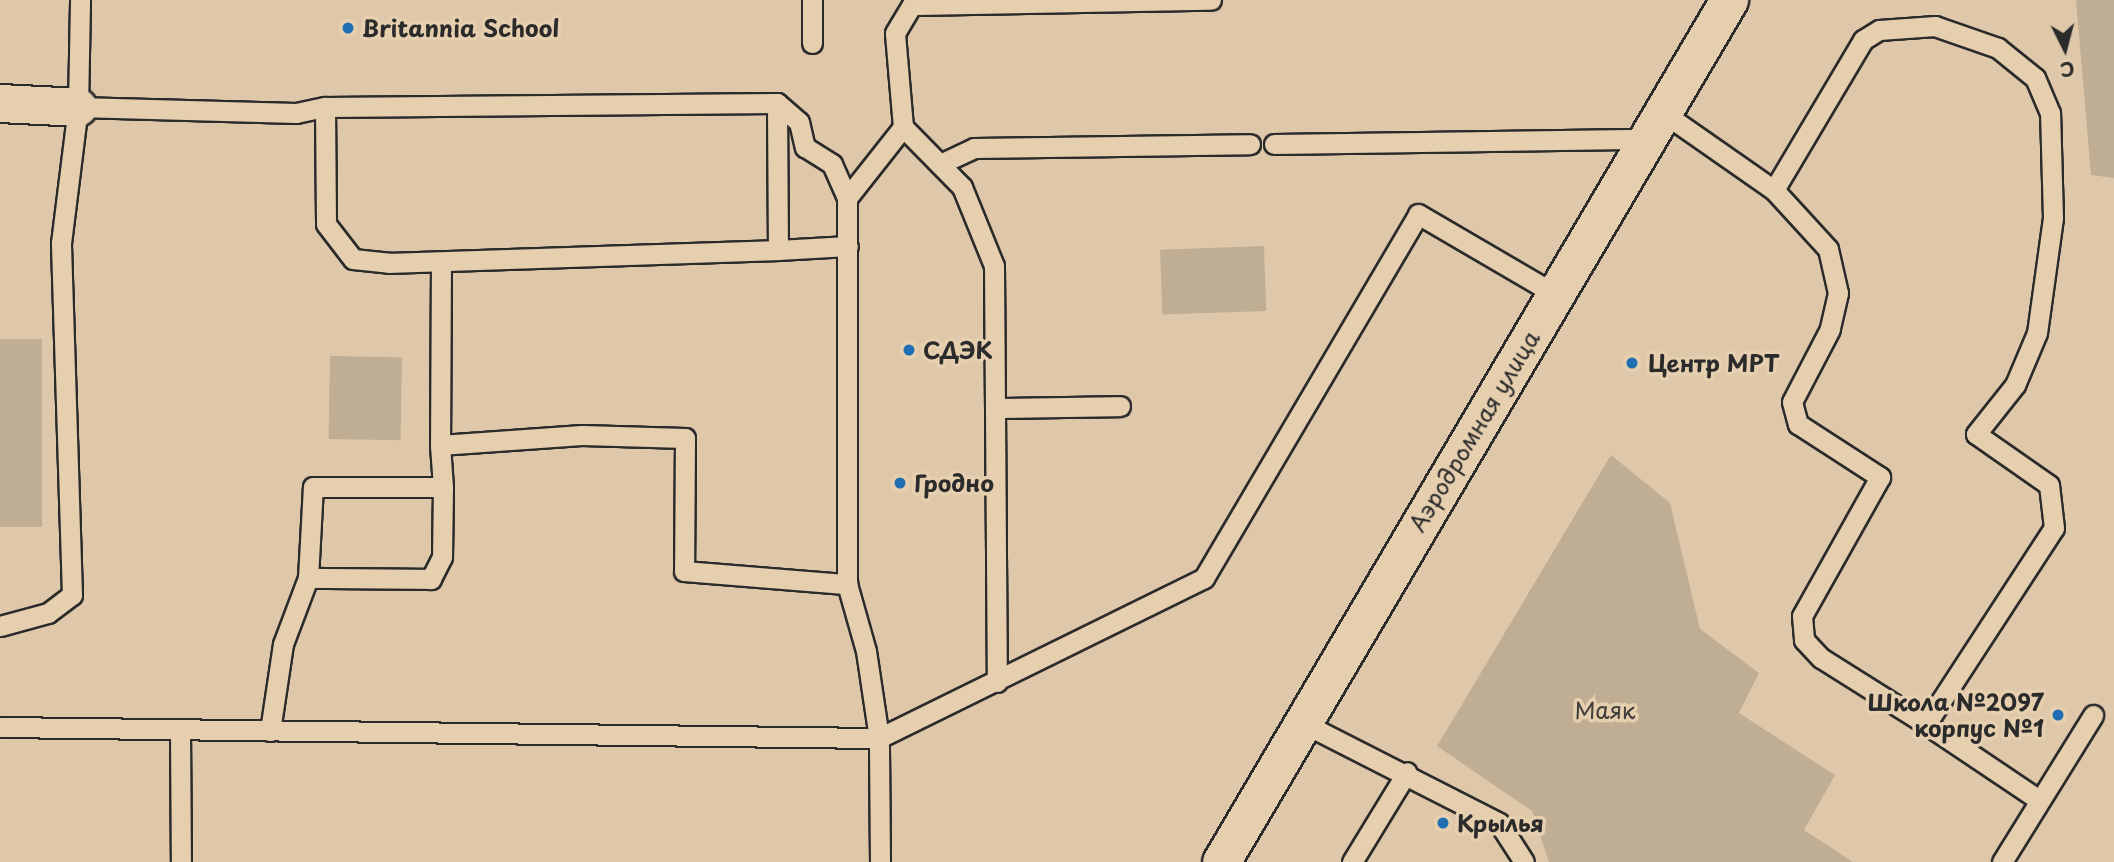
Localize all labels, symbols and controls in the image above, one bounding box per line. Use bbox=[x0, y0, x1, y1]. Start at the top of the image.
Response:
place label: Britannia School bbox=[362, 14, 559, 42]
north arrow bbox=[2030, 14, 2100, 84]
marker: Britannia School bbox=[340, 20, 356, 36]
text: С bbox=[2059, 55, 2076, 85]
street label: Аэродромная улица bbox=[1403, 325, 1545, 537]
place label: СДЭК bbox=[923, 336, 993, 364]
marker: СДЭК bbox=[901, 342, 917, 358]
place label: Центр МРТ bbox=[1648, 349, 1780, 377]
marker: Центр МРТ bbox=[1622, 353, 1642, 373]
place label: Гродно bbox=[914, 469, 994, 497]
marker: Гродно bbox=[892, 475, 908, 491]
place label: Школа №2097 корпус №1 bbox=[1867, 688, 2044, 742]
park label: Маяк bbox=[1574, 696, 1636, 724]
marker: Школа №2097 корпус №1 bbox=[2050, 707, 2066, 723]
place label: Крылья bbox=[1457, 809, 1544, 837]
marker: Крылья bbox=[1435, 815, 1451, 831]

